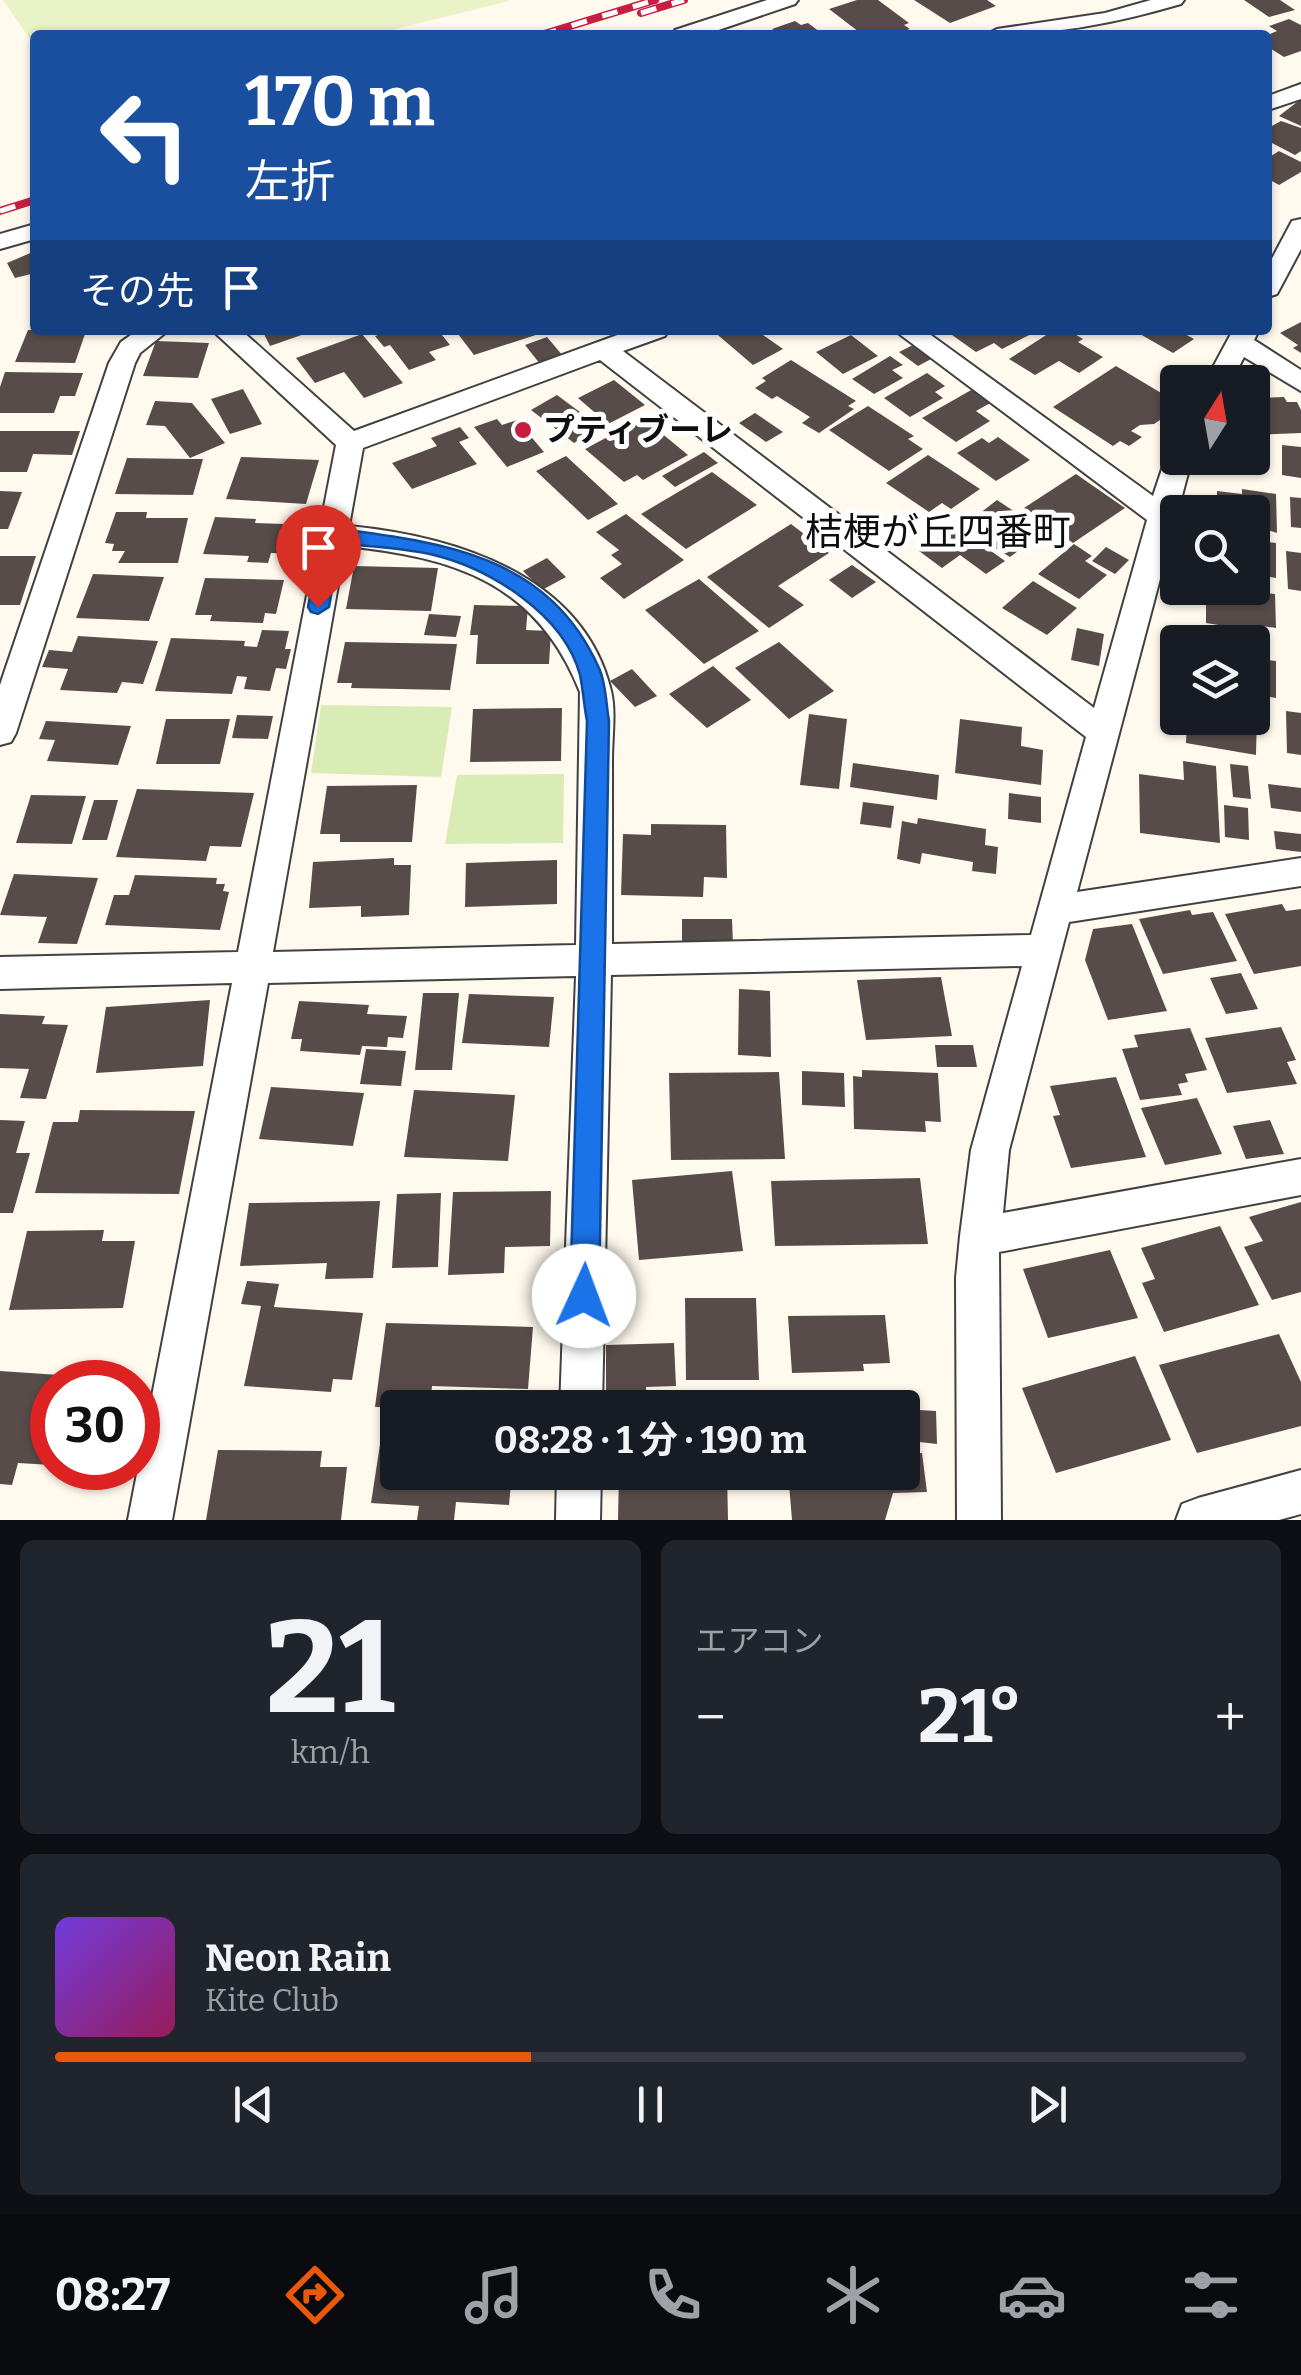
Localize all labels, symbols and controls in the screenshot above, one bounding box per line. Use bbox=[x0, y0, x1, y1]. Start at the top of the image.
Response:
text: 170 m bbox=[245, 60, 435, 144]
icon: left bbox=[80, 70, 210, 200]
text: 左折 bbox=[245, 155, 335, 209]
icon: arrive bbox=[214, 260, 269, 315]
text: その先 bbox=[80, 268, 194, 314]
north arrow bbox=[1160, 365, 1270, 475]
map controls bbox=[1160, 365, 1270, 735]
place label: プティブーレ bbox=[543, 411, 733, 449]
marker: プティブーレ bbox=[512, 419, 534, 441]
button: search bbox=[1160, 495, 1270, 605]
pin bbox=[276, 505, 361, 608]
district label: 桔梗が丘四番町 bbox=[805, 509, 1071, 555]
icon: arrive bbox=[291, 520, 346, 575]
button: layers bbox=[1160, 625, 1270, 735]
position arrow bbox=[532, 1244, 636, 1348]
speed limit sign: 30 bbox=[30, 1360, 160, 1490]
text: 08:28 · 1 分 · 190 m bbox=[494, 1417, 806, 1463]
text: 21 bbox=[266, 1590, 395, 1746]
text: エアコン bbox=[696, 1622, 824, 1660]
text: 21° bbox=[918, 1672, 1022, 1762]
text: − bbox=[696, 1685, 726, 1751]
text: + bbox=[1215, 1685, 1246, 1751]
text: km/h bbox=[291, 1733, 370, 1771]
text: Neon Rain bbox=[205, 1935, 391, 1981]
text: Kite Club bbox=[205, 1981, 339, 2019]
icon: previous bbox=[226, 2077, 281, 2132]
icon: pause bbox=[623, 2077, 678, 2132]
icon: next bbox=[1020, 2077, 1075, 2132]
icon: directions bbox=[280, 2260, 350, 2330]
icon: music bbox=[459, 2260, 529, 2330]
icon: phone bbox=[638, 2260, 708, 2330]
icon: climate bbox=[818, 2260, 888, 2330]
icon: car bbox=[997, 2260, 1067, 2330]
icon: filters bbox=[1176, 2260, 1246, 2330]
text: 08:27 bbox=[55, 2268, 170, 2322]

